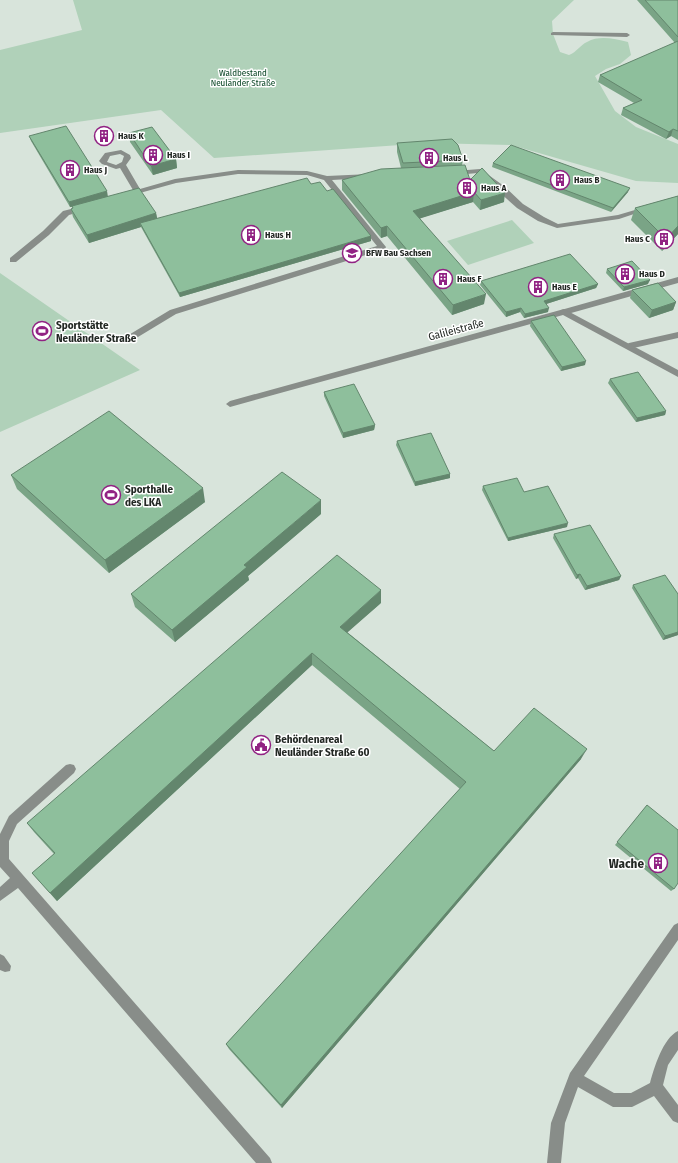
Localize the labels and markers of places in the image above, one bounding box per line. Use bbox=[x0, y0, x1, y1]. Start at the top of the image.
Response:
building icon: Haus K bbox=[93, 125, 115, 147]
place label: Haus K bbox=[118, 131, 144, 141]
building icon: Haus I bbox=[142, 144, 164, 166]
building icon: Haus L bbox=[418, 147, 440, 169]
place label: Haus I bbox=[167, 150, 190, 160]
place label: Haus L bbox=[443, 153, 468, 163]
building icon: Haus J bbox=[59, 159, 81, 181]
place label: Haus J bbox=[84, 165, 107, 175]
building icon: Haus B bbox=[549, 169, 571, 191]
place label: Haus B bbox=[574, 175, 599, 185]
building icon: Haus A bbox=[456, 177, 478, 199]
place label: Haus A bbox=[481, 183, 506, 193]
building icon: Haus H bbox=[240, 224, 262, 246]
building icon: Haus C bbox=[653, 228, 675, 250]
place label: Haus H bbox=[265, 230, 291, 240]
place label: Haus C bbox=[625, 234, 650, 244]
school or university icon: BFW Bau Sachsen bbox=[341, 242, 363, 264]
place label: BFW Bau Sachsen bbox=[366, 248, 431, 258]
building icon: Haus D bbox=[614, 263, 636, 285]
building icon: Haus F bbox=[432, 268, 454, 290]
place label: Haus D bbox=[639, 269, 665, 279]
place label: Haus F bbox=[457, 274, 481, 284]
building icon: Haus E bbox=[527, 276, 549, 298]
place label: Haus E bbox=[552, 282, 577, 292]
place label: Sportstätte Neuländer Straße bbox=[56, 319, 137, 345]
sports icon: Sportstätte Neuländer Straße bbox=[31, 320, 53, 342]
place label: Sporthalle des LKA bbox=[125, 483, 174, 509]
sports icon: Sporthalle des LKA bbox=[100, 484, 122, 506]
place label: Behördenareal Neuländer Straße 60 bbox=[275, 733, 369, 759]
public building icon: Behördenareal Neuländer Straße 60 bbox=[250, 734, 272, 756]
building icon: Wache bbox=[647, 852, 669, 874]
place label: Wache bbox=[609, 856, 644, 871]

